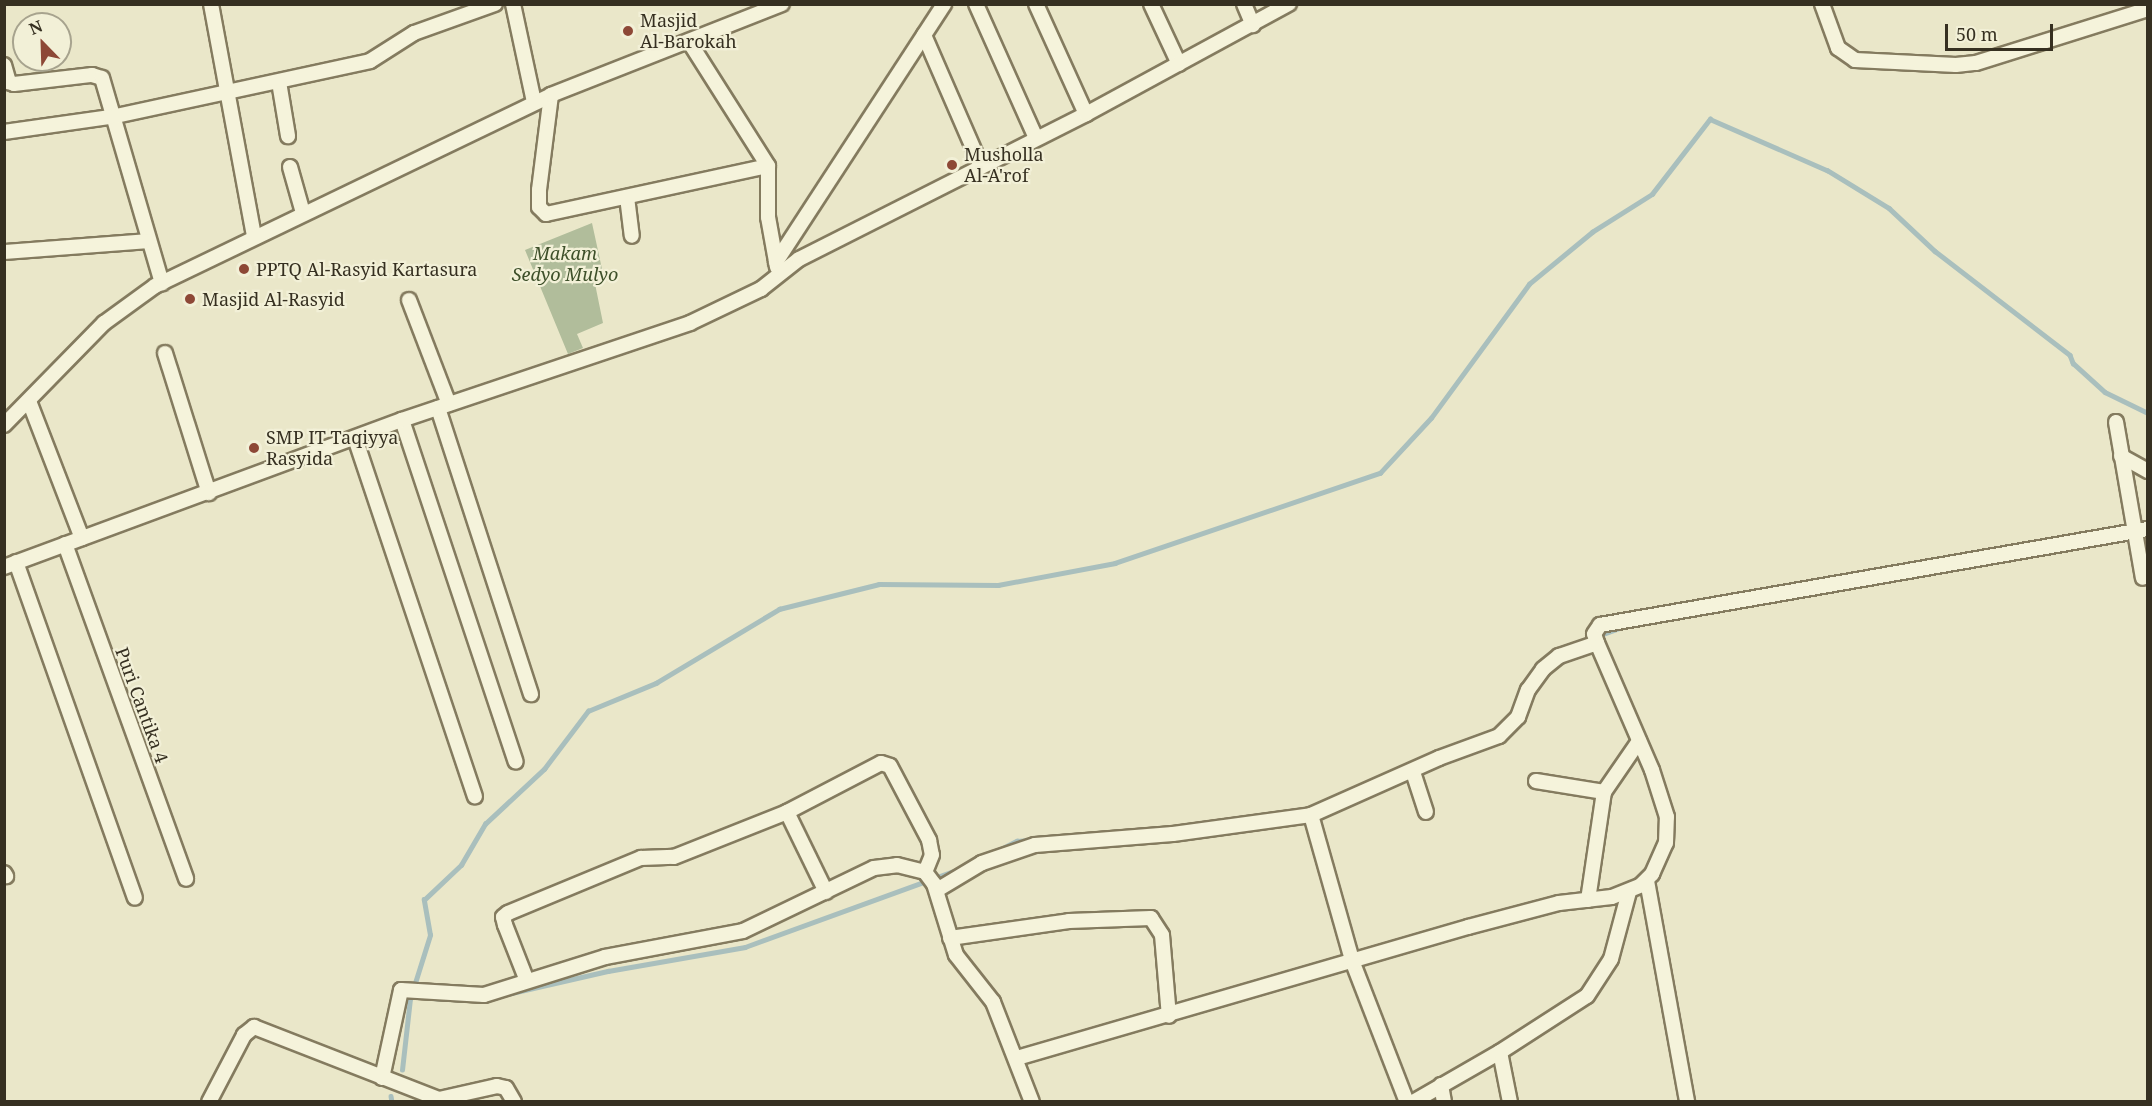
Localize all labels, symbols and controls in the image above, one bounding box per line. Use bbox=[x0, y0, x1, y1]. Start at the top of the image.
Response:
place label: Masjid Al-Barokah bbox=[640, 10, 737, 52]
north arrow bbox=[12, 12, 72, 72]
scale bar bbox=[1948, 12, 2056, 50]
text: N bbox=[26, 15, 46, 40]
text: 50 m bbox=[1956, 22, 1998, 46]
marker: Masjid Al-Barokah bbox=[621, 24, 635, 38]
place label: Musholla Al-A'rof bbox=[964, 144, 1044, 186]
marker: Musholla Al-A'rof bbox=[945, 158, 959, 172]
park label: Makam Sedyo Mulyo bbox=[512, 243, 618, 286]
place label: PPTQ Al-Rasyid Kartasura bbox=[256, 258, 478, 280]
marker: PPTQ Al-Rasyid Kartasura bbox=[237, 262, 251, 276]
place label: Masjid Al-Rasyid bbox=[202, 288, 345, 310]
marker: Masjid Al-Rasyid bbox=[183, 292, 197, 306]
place label: SMP IT Taqiyya Rasyida bbox=[266, 427, 398, 470]
marker: SMP IT Taqiyya Rasyida bbox=[247, 441, 261, 455]
street label: Puri Cantika 4 bbox=[111, 644, 173, 766]

